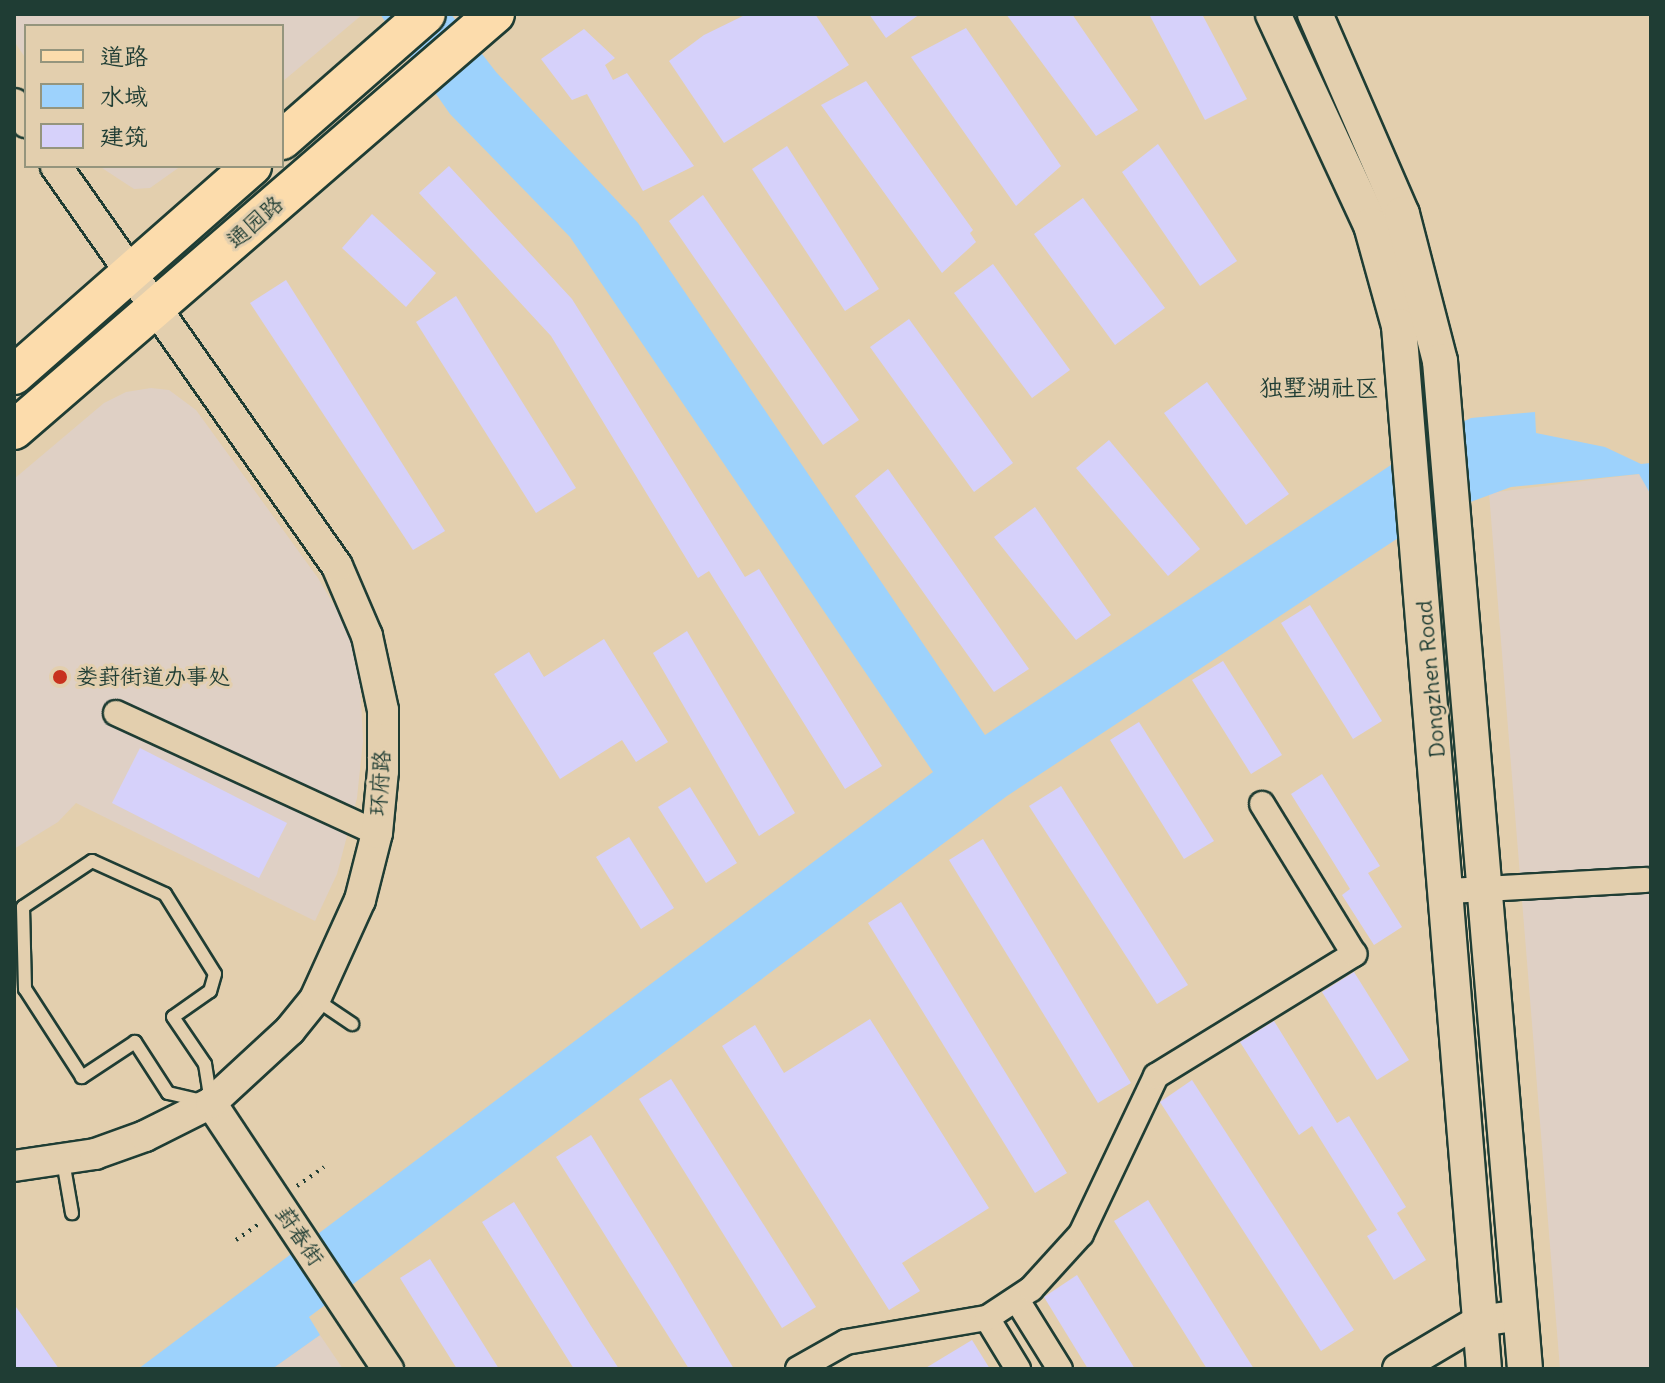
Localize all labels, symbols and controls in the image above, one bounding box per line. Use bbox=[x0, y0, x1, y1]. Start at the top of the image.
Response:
legend bbox=[24, 24, 284, 168]
text: 道路 bbox=[100, 41, 148, 71]
text: 水域 bbox=[100, 81, 148, 111]
text: 建筑 bbox=[100, 121, 148, 151]
street label: 通园路 bbox=[221, 190, 289, 254]
district label: 独墅湖社区 bbox=[1259, 374, 1379, 402]
street label: Dongzhen Road bbox=[1411, 599, 1451, 759]
place label: 娄葑街道办事处 bbox=[76, 664, 230, 690]
marker: 娄葑街道办事处 bbox=[51, 668, 69, 686]
street label: 环府路 bbox=[365, 749, 395, 817]
street label: 葑春街 bbox=[271, 1201, 329, 1271]

